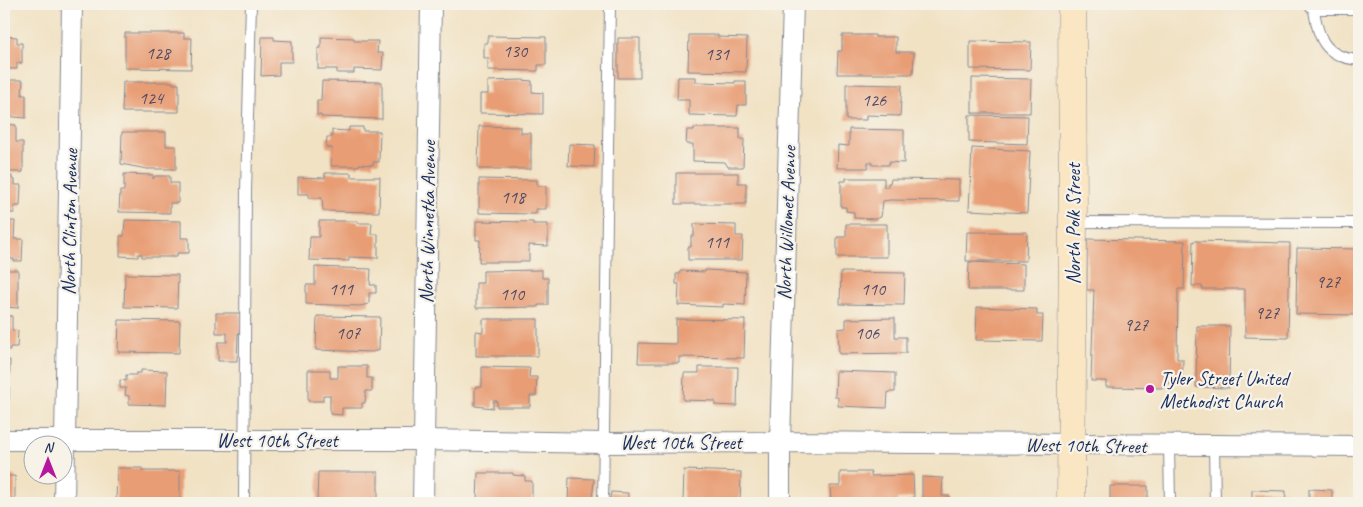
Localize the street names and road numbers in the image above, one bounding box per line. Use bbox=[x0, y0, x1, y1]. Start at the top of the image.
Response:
street label: North Winnetka Avenue bbox=[414, 139, 441, 304]
street label: North Willomet Avenue bbox=[771, 144, 802, 300]
street label: North Clinton Avenue bbox=[56, 147, 83, 295]
street label: North Polk Street bbox=[1061, 161, 1086, 285]
street label: West 10th Street bbox=[216, 428, 340, 453]
street label: West 10th Street bbox=[620, 430, 744, 455]
street label: West 10th Street bbox=[1025, 432, 1149, 459]

